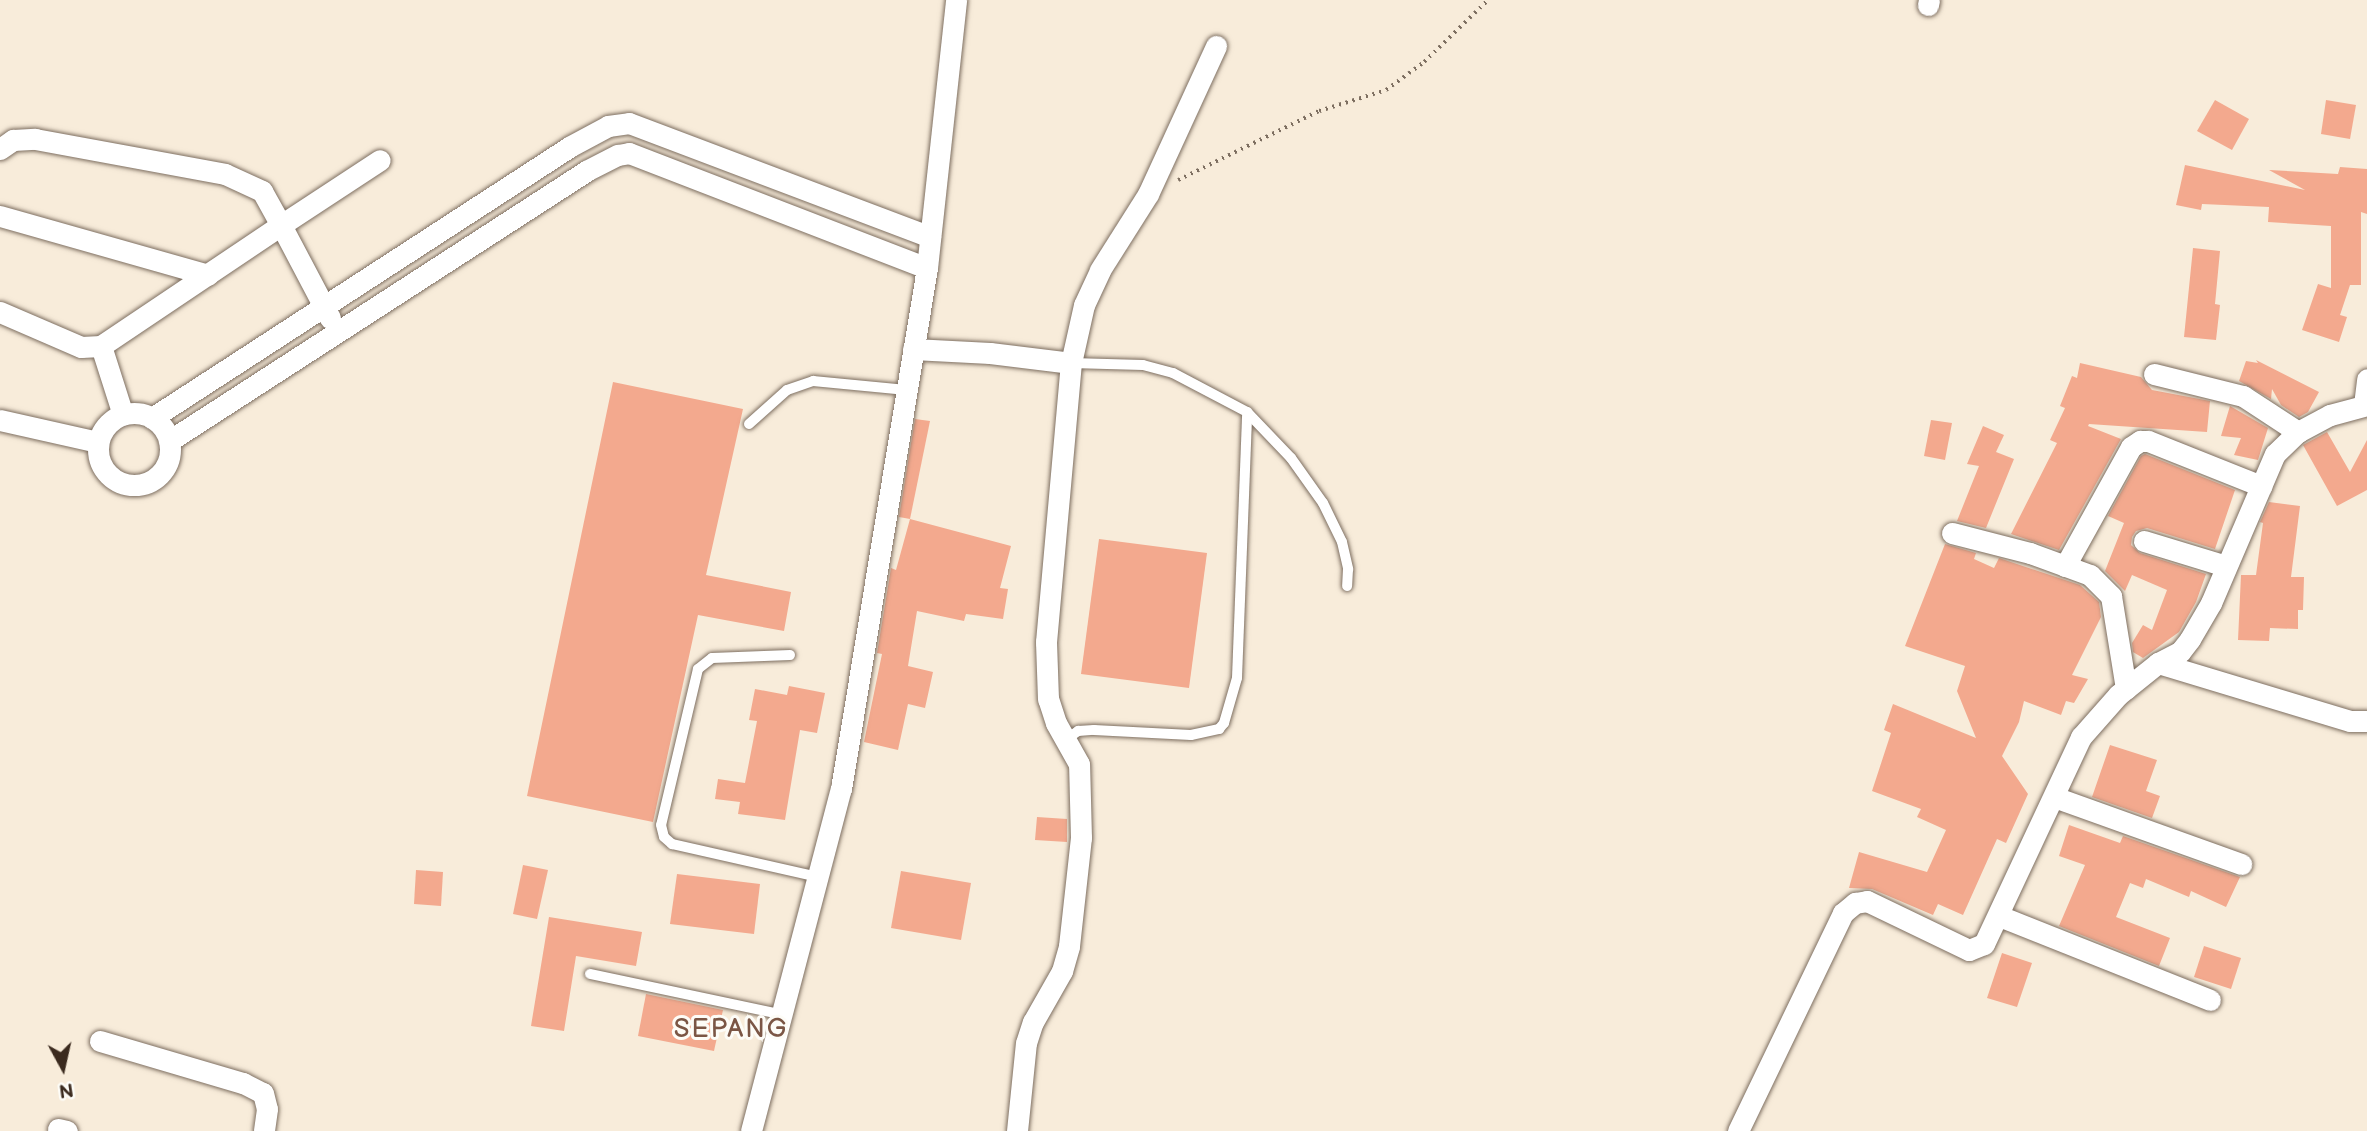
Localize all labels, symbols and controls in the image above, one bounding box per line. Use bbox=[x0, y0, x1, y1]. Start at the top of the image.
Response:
district label: SEPANG bbox=[675, 1014, 787, 1046]
north arrow bbox=[28, 1033, 98, 1103]
text: N bbox=[57, 1077, 75, 1102]

